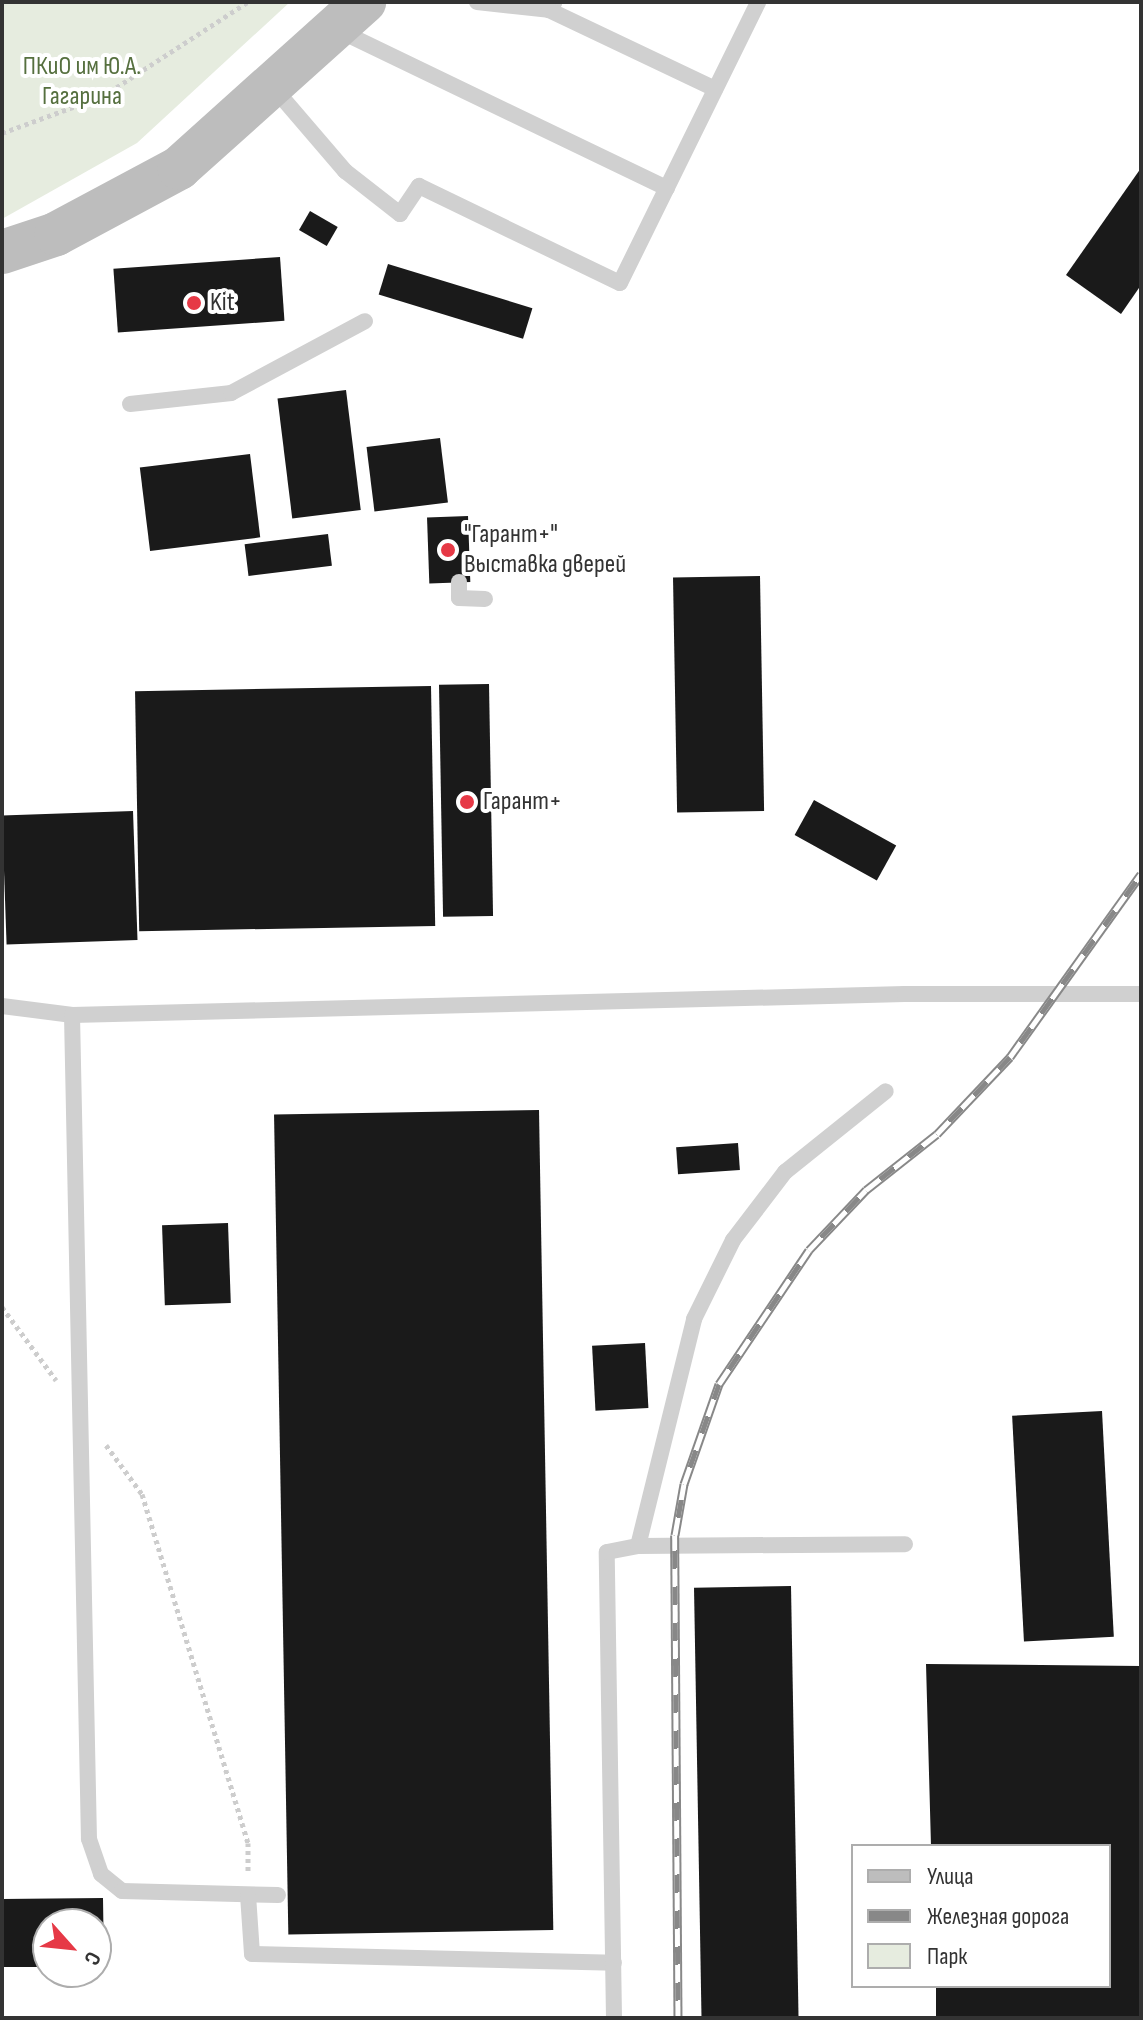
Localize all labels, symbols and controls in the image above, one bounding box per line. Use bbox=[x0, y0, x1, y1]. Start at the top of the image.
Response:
park label: ПКиО им Ю.А. Гагарина bbox=[23, 51, 141, 112]
place label: Kit bbox=[210, 287, 235, 319]
marker: Kit bbox=[185, 294, 203, 312]
place label: "Гарант+" Выставка дверей bbox=[464, 519, 626, 580]
marker: "Гарант+" Выставка дверей bbox=[439, 541, 457, 559]
place label: Гарант+ bbox=[483, 786, 562, 818]
marker: Гарант+ bbox=[458, 793, 476, 811]
legend bbox=[851, 1844, 1111, 1988]
text: Улица bbox=[927, 1862, 973, 1891]
text: Железная дорога bbox=[927, 1902, 1069, 1931]
north arrow bbox=[32, 1908, 112, 1988]
text: Парк bbox=[927, 1942, 967, 1971]
text: С bbox=[77, 1947, 107, 1969]

